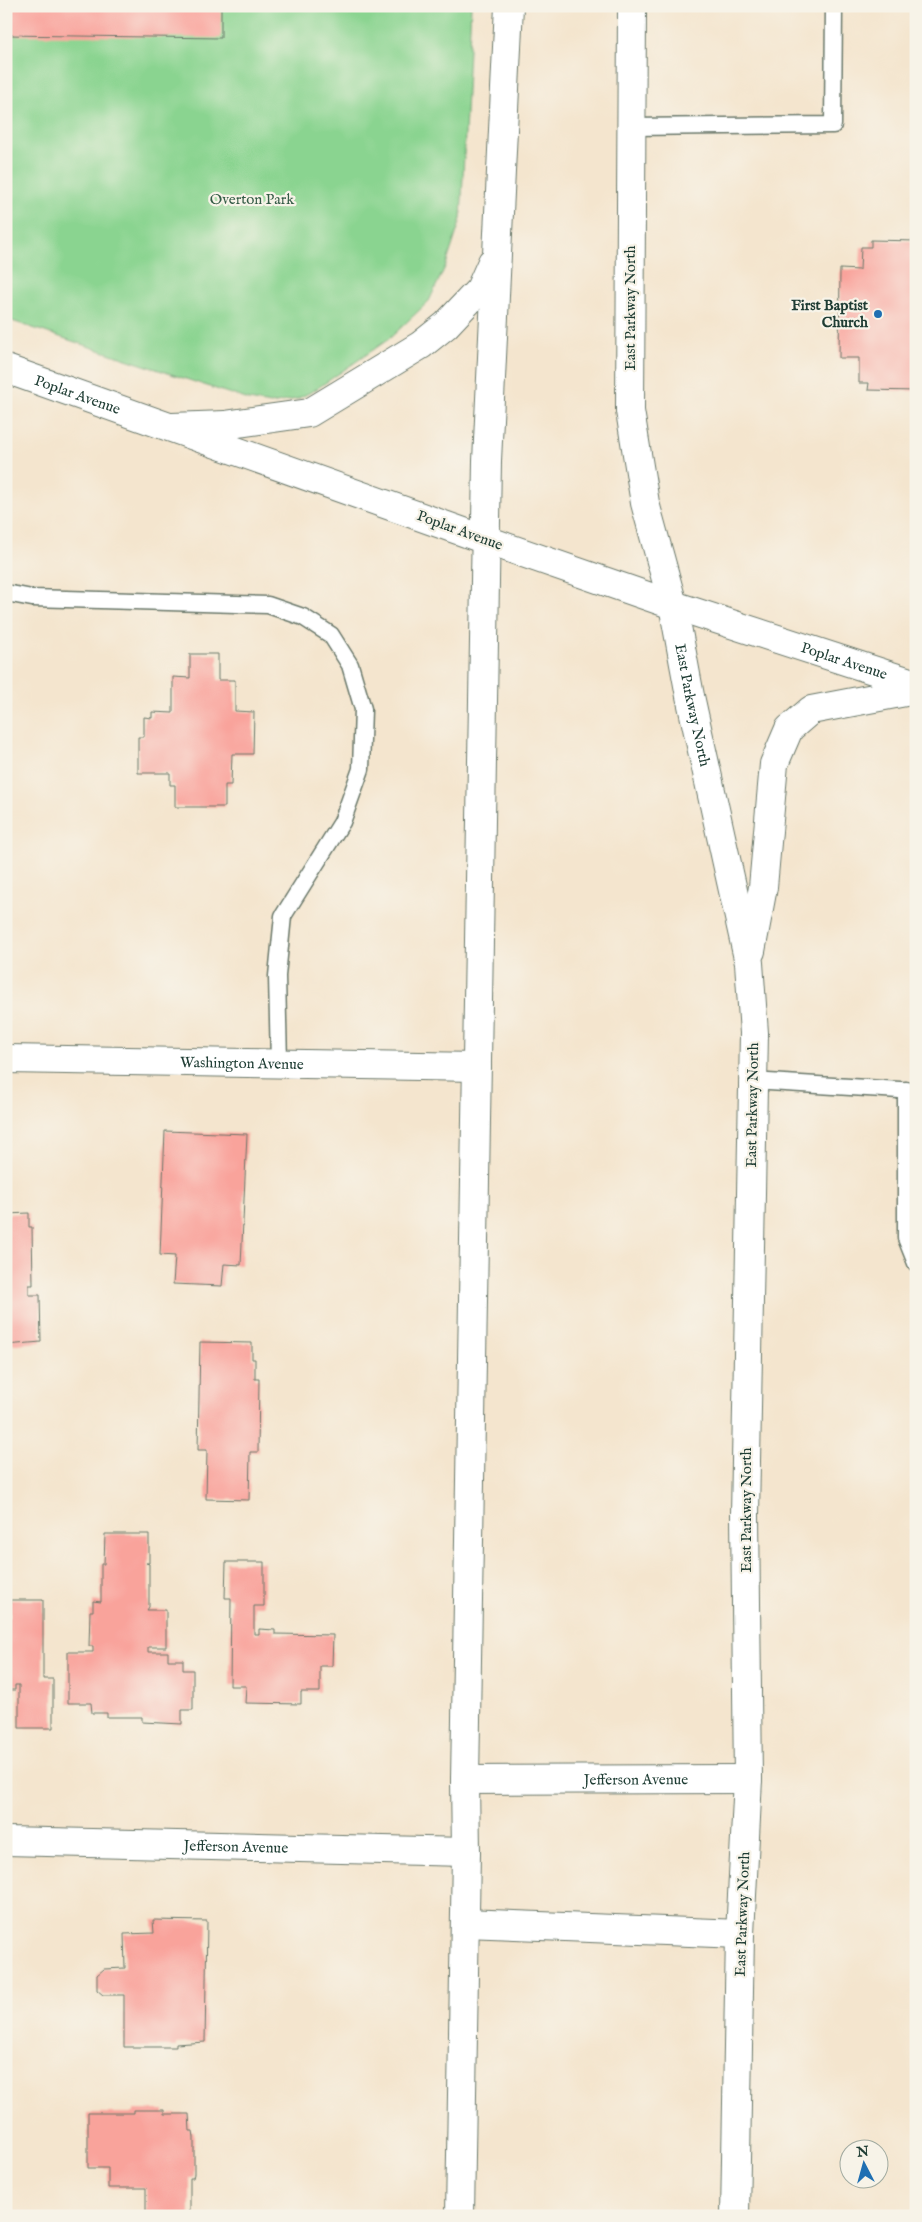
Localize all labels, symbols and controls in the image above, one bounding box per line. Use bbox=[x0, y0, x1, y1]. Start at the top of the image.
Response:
park label: Overton Park bbox=[210, 190, 295, 209]
street label: East Parkway North bbox=[621, 245, 640, 371]
place label: First Baptist Church bbox=[791, 296, 869, 332]
marker: First Baptist Church bbox=[872, 308, 884, 320]
street label: Poplar Avenue bbox=[32, 371, 123, 419]
street label: Poplar Avenue bbox=[414, 506, 505, 555]
street label: Poplar Avenue bbox=[798, 638, 890, 684]
street label: East Parkway North bbox=[670, 642, 714, 769]
street label: East Parkway North bbox=[742, 1042, 763, 1168]
street label: Washington Avenue bbox=[180, 1053, 304, 1074]
street label: East Parkway North bbox=[737, 1447, 756, 1573]
street label: Jefferson Avenue bbox=[582, 1770, 688, 1790]
street label: Jefferson Avenue bbox=[181, 1836, 288, 1858]
street label: East Parkway North bbox=[731, 1851, 754, 1977]
north arrow bbox=[840, 2140, 890, 2190]
text: N bbox=[855, 2142, 870, 2162]

